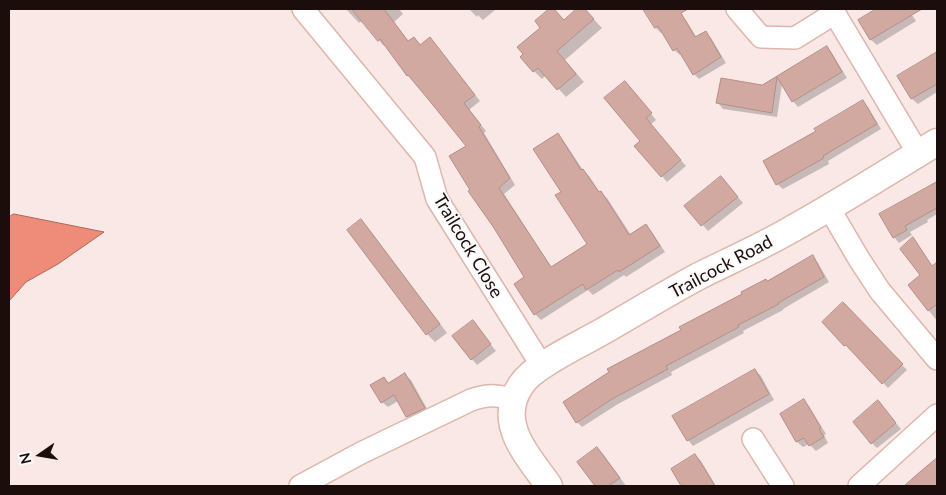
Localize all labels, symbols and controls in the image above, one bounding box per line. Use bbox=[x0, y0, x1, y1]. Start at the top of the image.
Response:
street label: Trailcock Close bbox=[429, 190, 507, 302]
street label: Trailcock Road bbox=[666, 231, 776, 303]
north arrow bbox=[15, 430, 65, 480]
text: N bbox=[15, 451, 34, 466]

